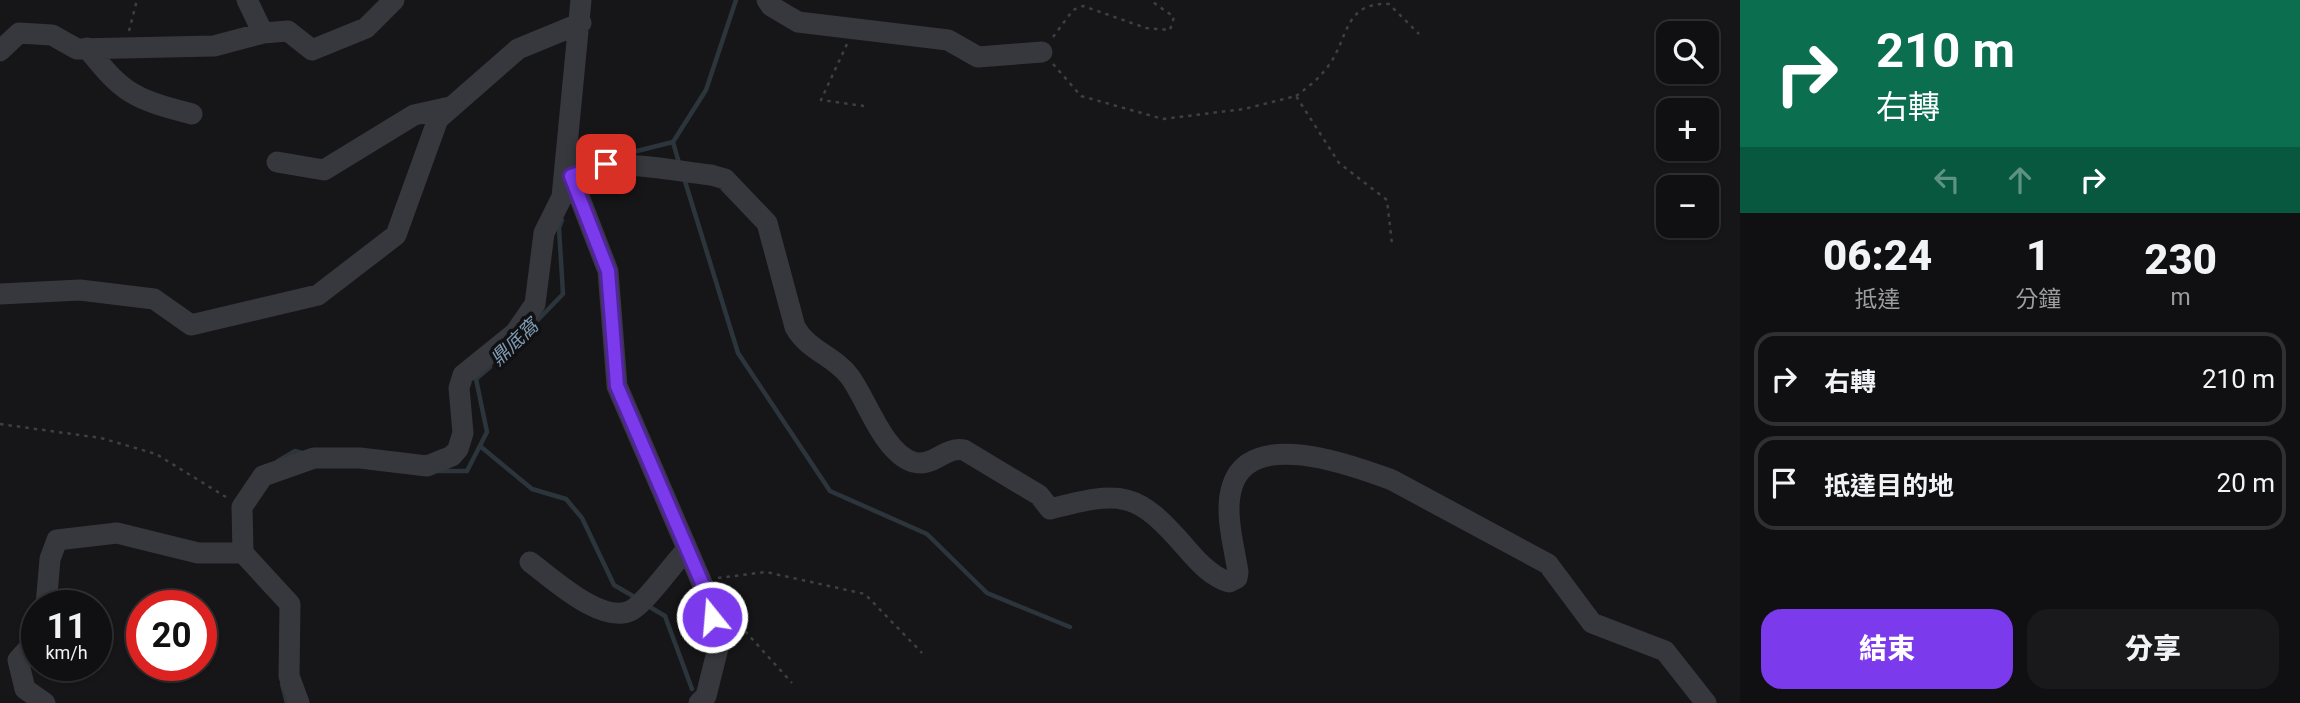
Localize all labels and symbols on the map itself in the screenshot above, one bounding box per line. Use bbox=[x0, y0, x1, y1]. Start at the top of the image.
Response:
pin bbox=[576, 134, 636, 194]
water label: 鼎底窩 bbox=[486, 312, 545, 370]
position arrow bbox=[675, 580, 749, 654]
speed limit sign: 20 bbox=[126, 590, 217, 681]

